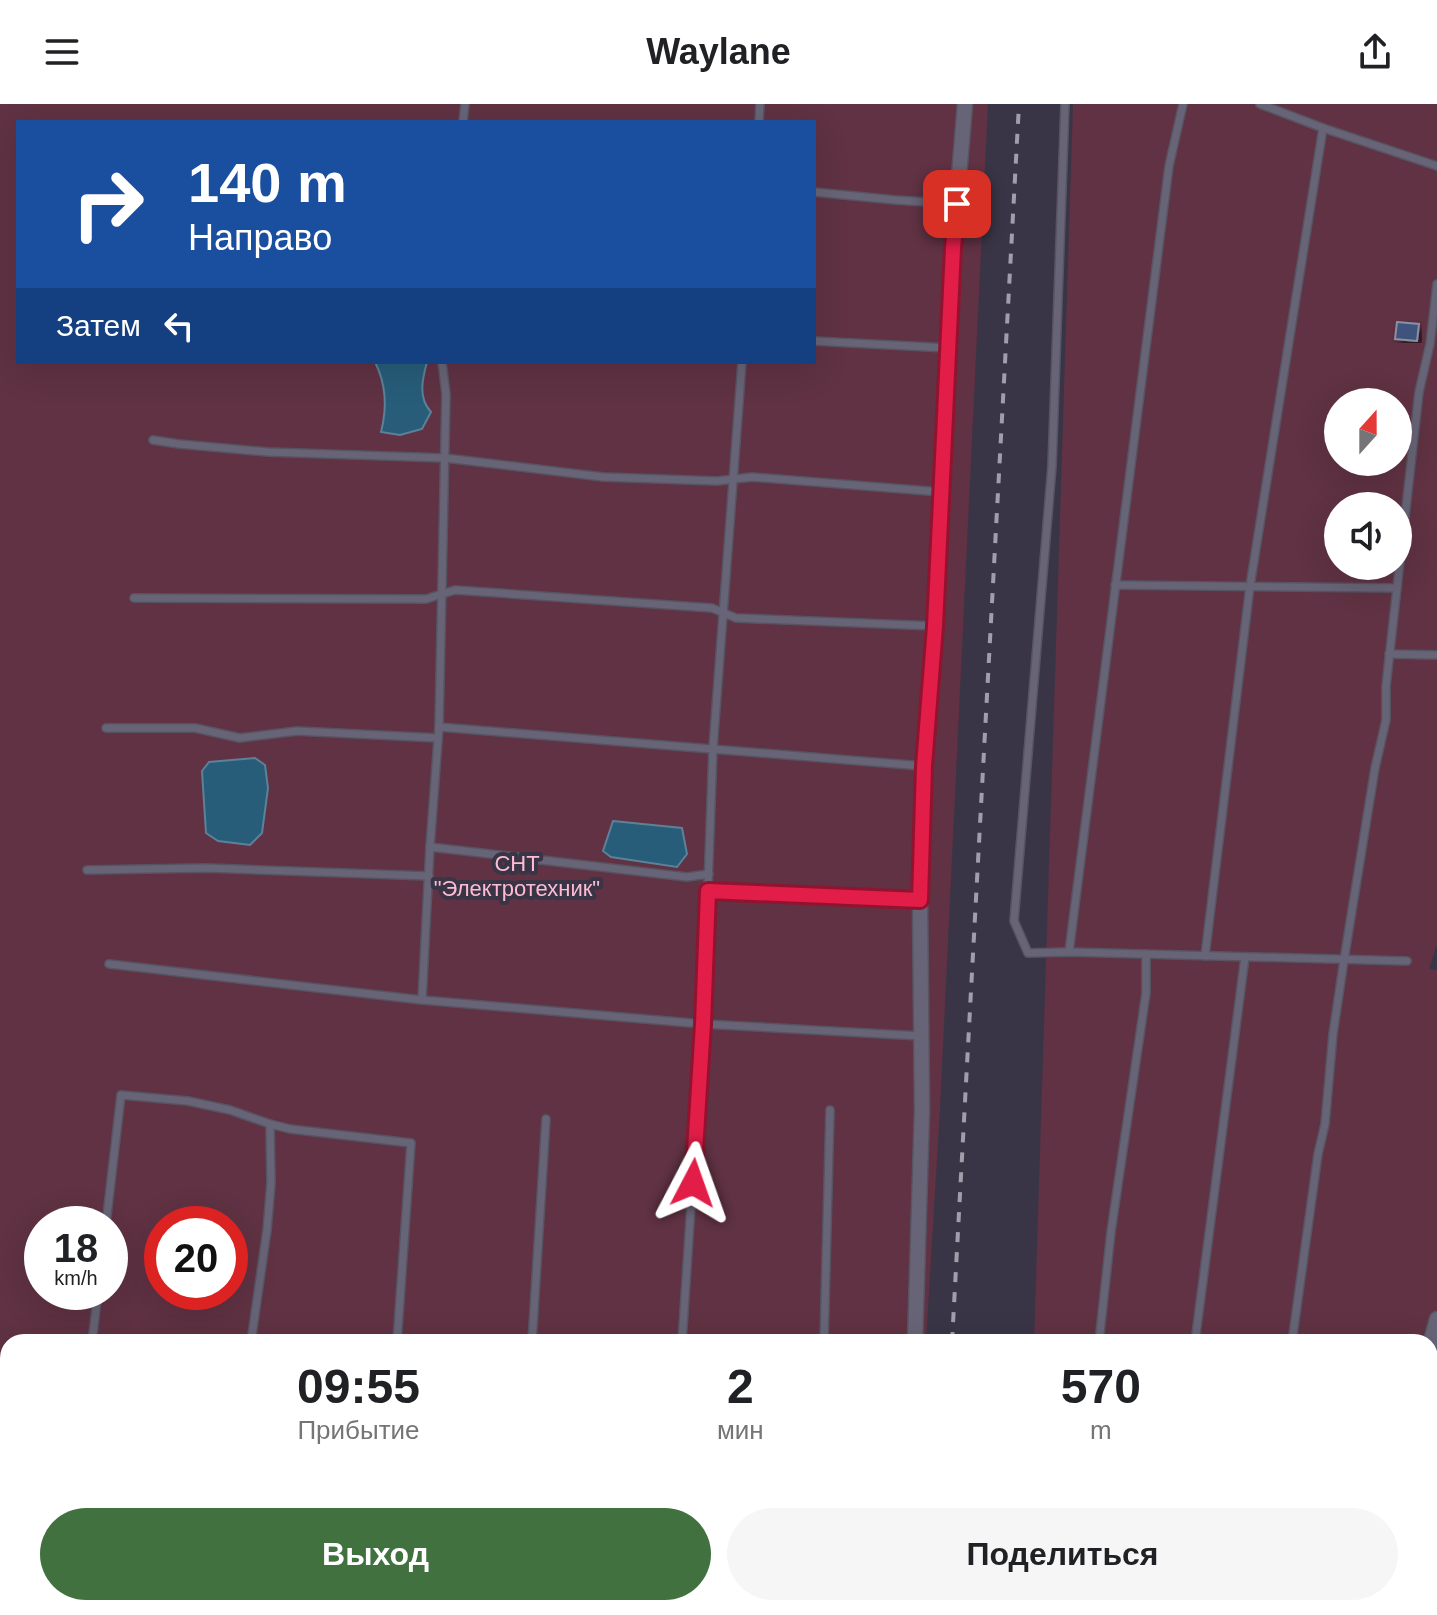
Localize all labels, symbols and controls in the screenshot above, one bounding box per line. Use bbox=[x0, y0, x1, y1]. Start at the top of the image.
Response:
icon: menu bbox=[40, 30, 84, 74]
icon: share bbox=[1353, 30, 1397, 74]
text: Waylane bbox=[646, 31, 791, 72]
text: 140 m bbox=[188, 151, 347, 214]
icon: right bbox=[56, 152, 160, 256]
pin bbox=[923, 170, 991, 238]
icon: arrive bbox=[935, 182, 979, 226]
text: Направо bbox=[188, 217, 332, 258]
icon: left bbox=[157, 304, 201, 348]
text: Затем bbox=[56, 309, 141, 342]
north arrow bbox=[1324, 388, 1412, 476]
map controls bbox=[1324, 388, 1412, 580]
button: sound bbox=[1324, 492, 1412, 580]
park label: СНТ "Электротехник" bbox=[434, 851, 600, 901]
position arrow bbox=[651, 1141, 735, 1225]
speed limit sign: 20 bbox=[144, 1206, 248, 1310]
text: 18 bbox=[54, 1226, 98, 1270]
text: km/h bbox=[54, 1267, 98, 1289]
text: 09:55 bbox=[297, 1360, 420, 1413]
text: 2 bbox=[727, 1360, 754, 1413]
text: 570 bbox=[1061, 1360, 1141, 1413]
text: Прибытие bbox=[297, 1415, 420, 1445]
text: мин bbox=[717, 1415, 764, 1445]
text: m bbox=[1090, 1415, 1112, 1445]
button: Выход bbox=[40, 1508, 711, 1600]
button: Поделиться bbox=[727, 1508, 1398, 1600]

